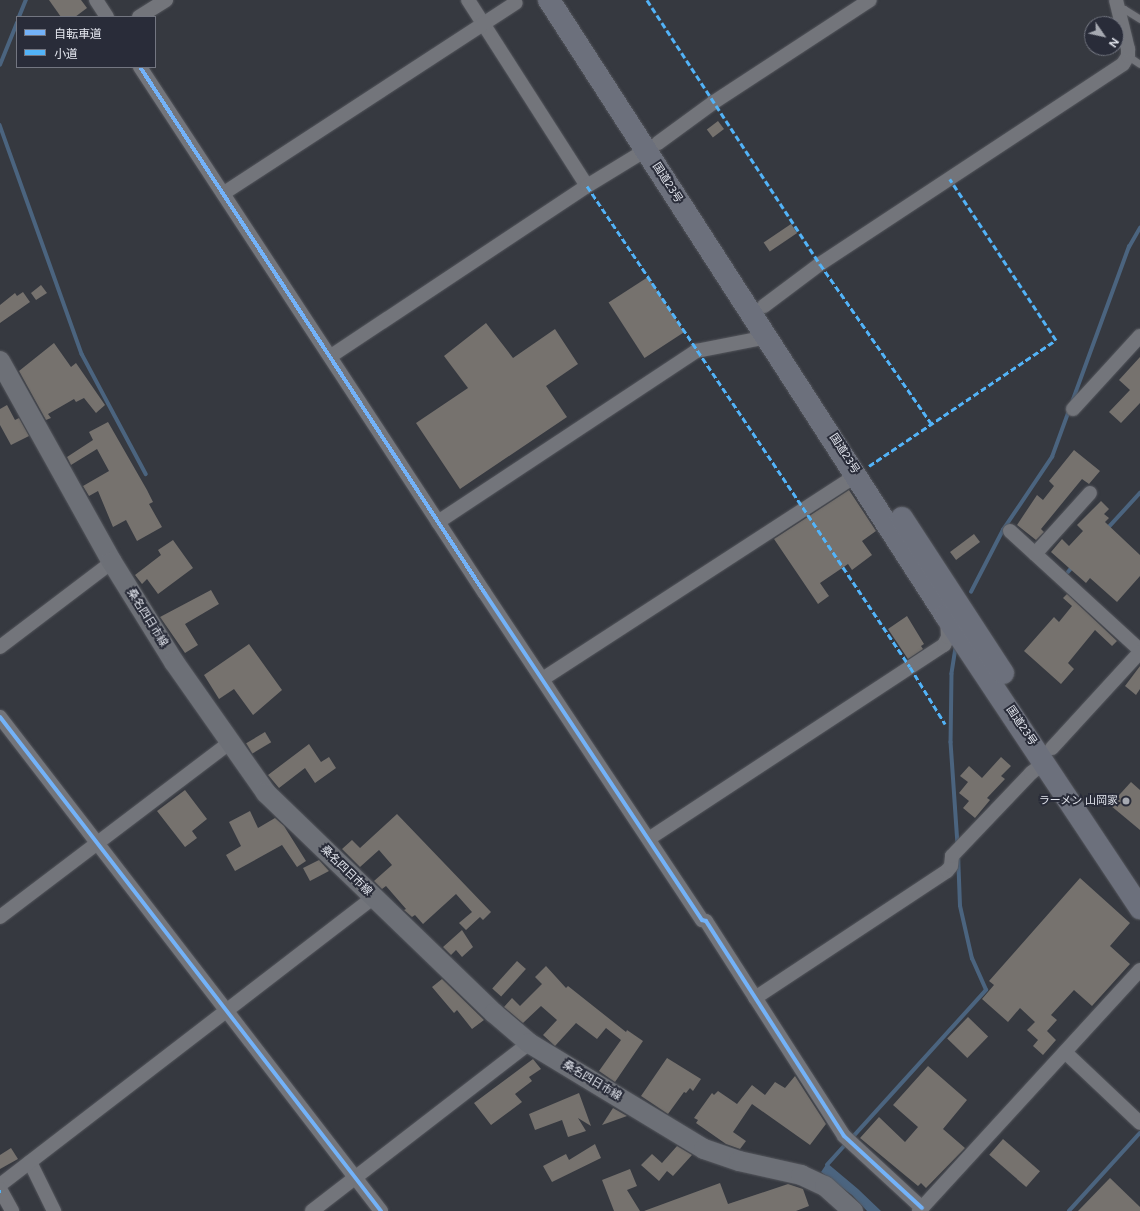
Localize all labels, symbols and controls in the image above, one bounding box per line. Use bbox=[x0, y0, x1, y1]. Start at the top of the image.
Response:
legend bbox=[16, 16, 156, 68]
north arrow bbox=[1084, 16, 1124, 56]
text: 自転車道 bbox=[54, 27, 102, 41]
text: N bbox=[1106, 35, 1121, 50]
text: 小道 bbox=[54, 47, 78, 61]
street label: 国道23号 bbox=[649, 160, 685, 206]
street label: 国道23号 bbox=[826, 431, 862, 477]
street label: 桑名四日市線 bbox=[124, 587, 170, 649]
street label: 国道23号 bbox=[1003, 704, 1039, 748]
place label: ラーメン 山岡家 bbox=[1038, 794, 1118, 808]
marker: ラーメン 山岡家 bbox=[1121, 796, 1131, 806]
street label: 桑名四日市線 bbox=[318, 843, 374, 899]
street label: 桑名四日市線 bbox=[560, 1058, 624, 1104]

